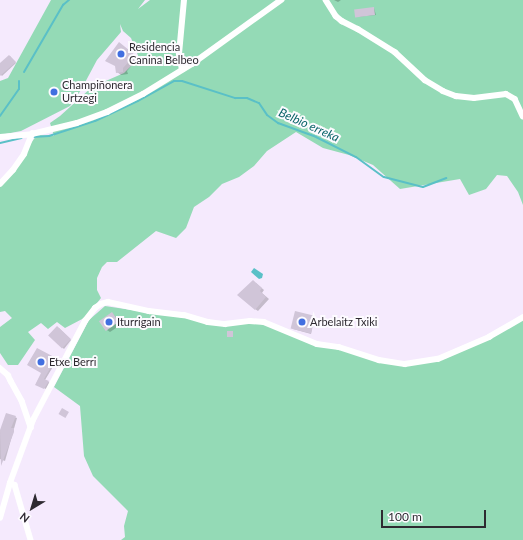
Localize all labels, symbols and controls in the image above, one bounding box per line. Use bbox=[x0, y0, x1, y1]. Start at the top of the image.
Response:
place label: Residencia Canina Belbeo bbox=[129, 41, 199, 67]
marker: Residencia Canina Belbeo bbox=[116, 49, 126, 59]
place label: Champiñonera Urtzegi bbox=[62, 79, 133, 105]
marker: Champiñonera Urtzegi bbox=[49, 87, 59, 97]
water label: Belbio erreka bbox=[277, 105, 341, 145]
place label: Iturrigain bbox=[117, 315, 161, 329]
place label: Arbelaitz Txiki bbox=[310, 315, 378, 329]
marker: Iturrigain bbox=[104, 317, 114, 327]
marker: Arbelaitz Txiki bbox=[297, 317, 307, 327]
place label: Etxe Berri bbox=[49, 355, 96, 369]
marker: Etxe Berri bbox=[36, 357, 46, 367]
north arrow bbox=[12, 488, 52, 528]
scale bar bbox=[383, 502, 488, 528]
text: 100 m bbox=[388, 509, 422, 524]
text: N bbox=[17, 510, 32, 526]

